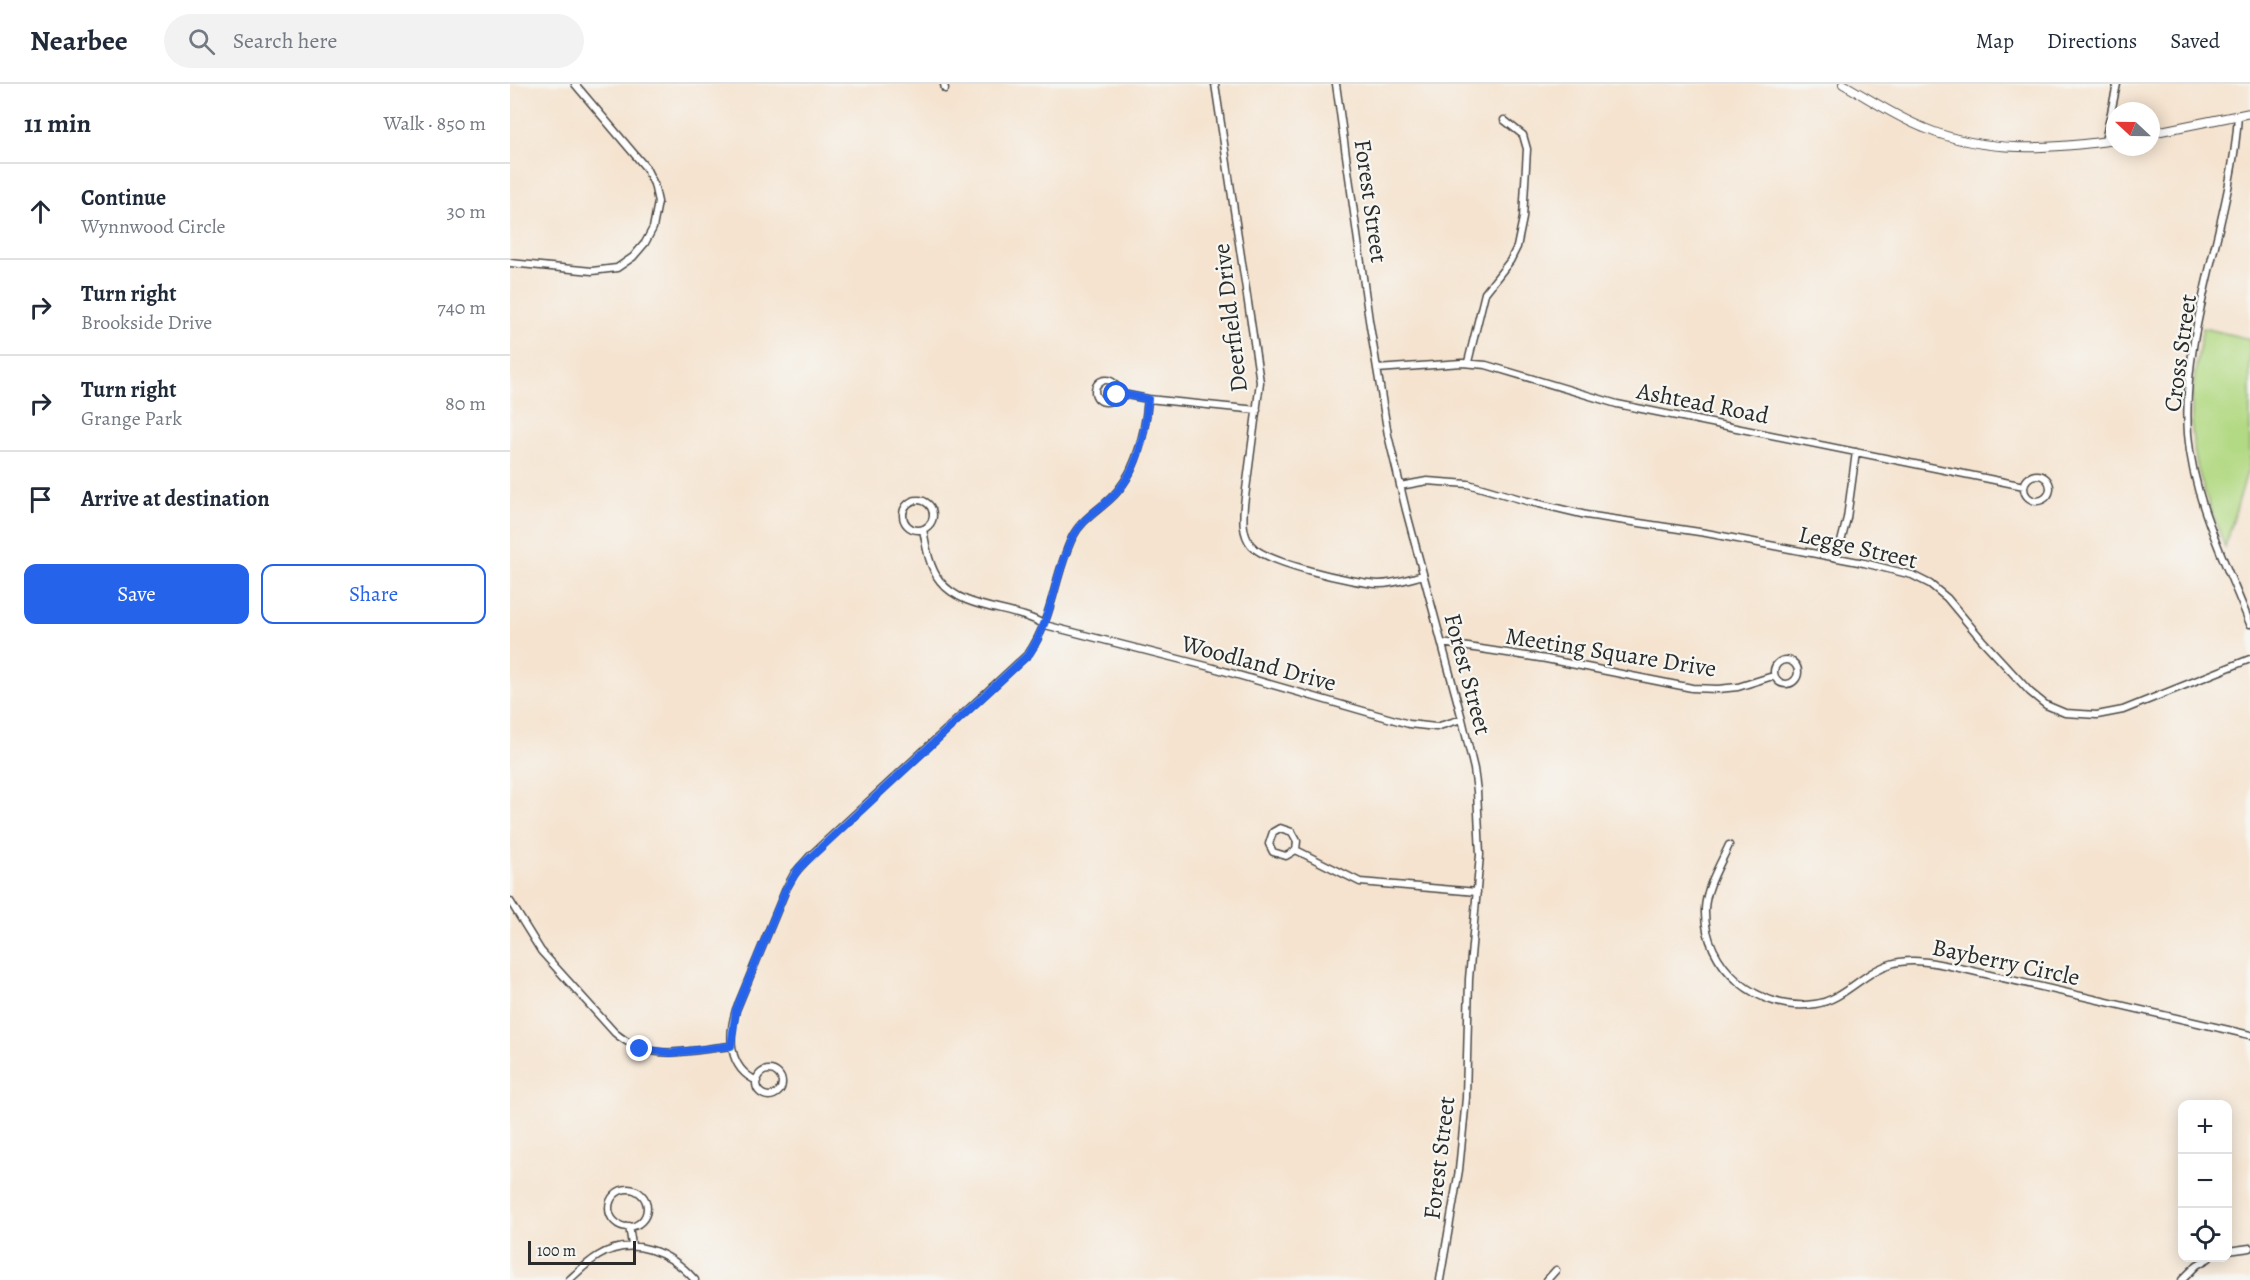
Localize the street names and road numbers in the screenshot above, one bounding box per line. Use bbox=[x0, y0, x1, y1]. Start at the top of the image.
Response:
street label: Forest Street bbox=[1347, 137, 1395, 265]
street label: Deerfield Drive bbox=[1205, 242, 1255, 394]
street label: Cross Street bbox=[2156, 292, 2204, 414]
street label: Ashtead Road bbox=[1633, 374, 1772, 432]
street label: Legge Street bbox=[1795, 518, 1921, 576]
street label: Forest Street bbox=[1436, 610, 1500, 738]
street label: Meeting Square Drive bbox=[1503, 620, 1719, 684]
street label: Woodland Drive bbox=[1177, 627, 1340, 699]
street label: Bayberry Circle bbox=[1929, 931, 2083, 993]
street label: Forest Street bbox=[1416, 1094, 1462, 1222]

